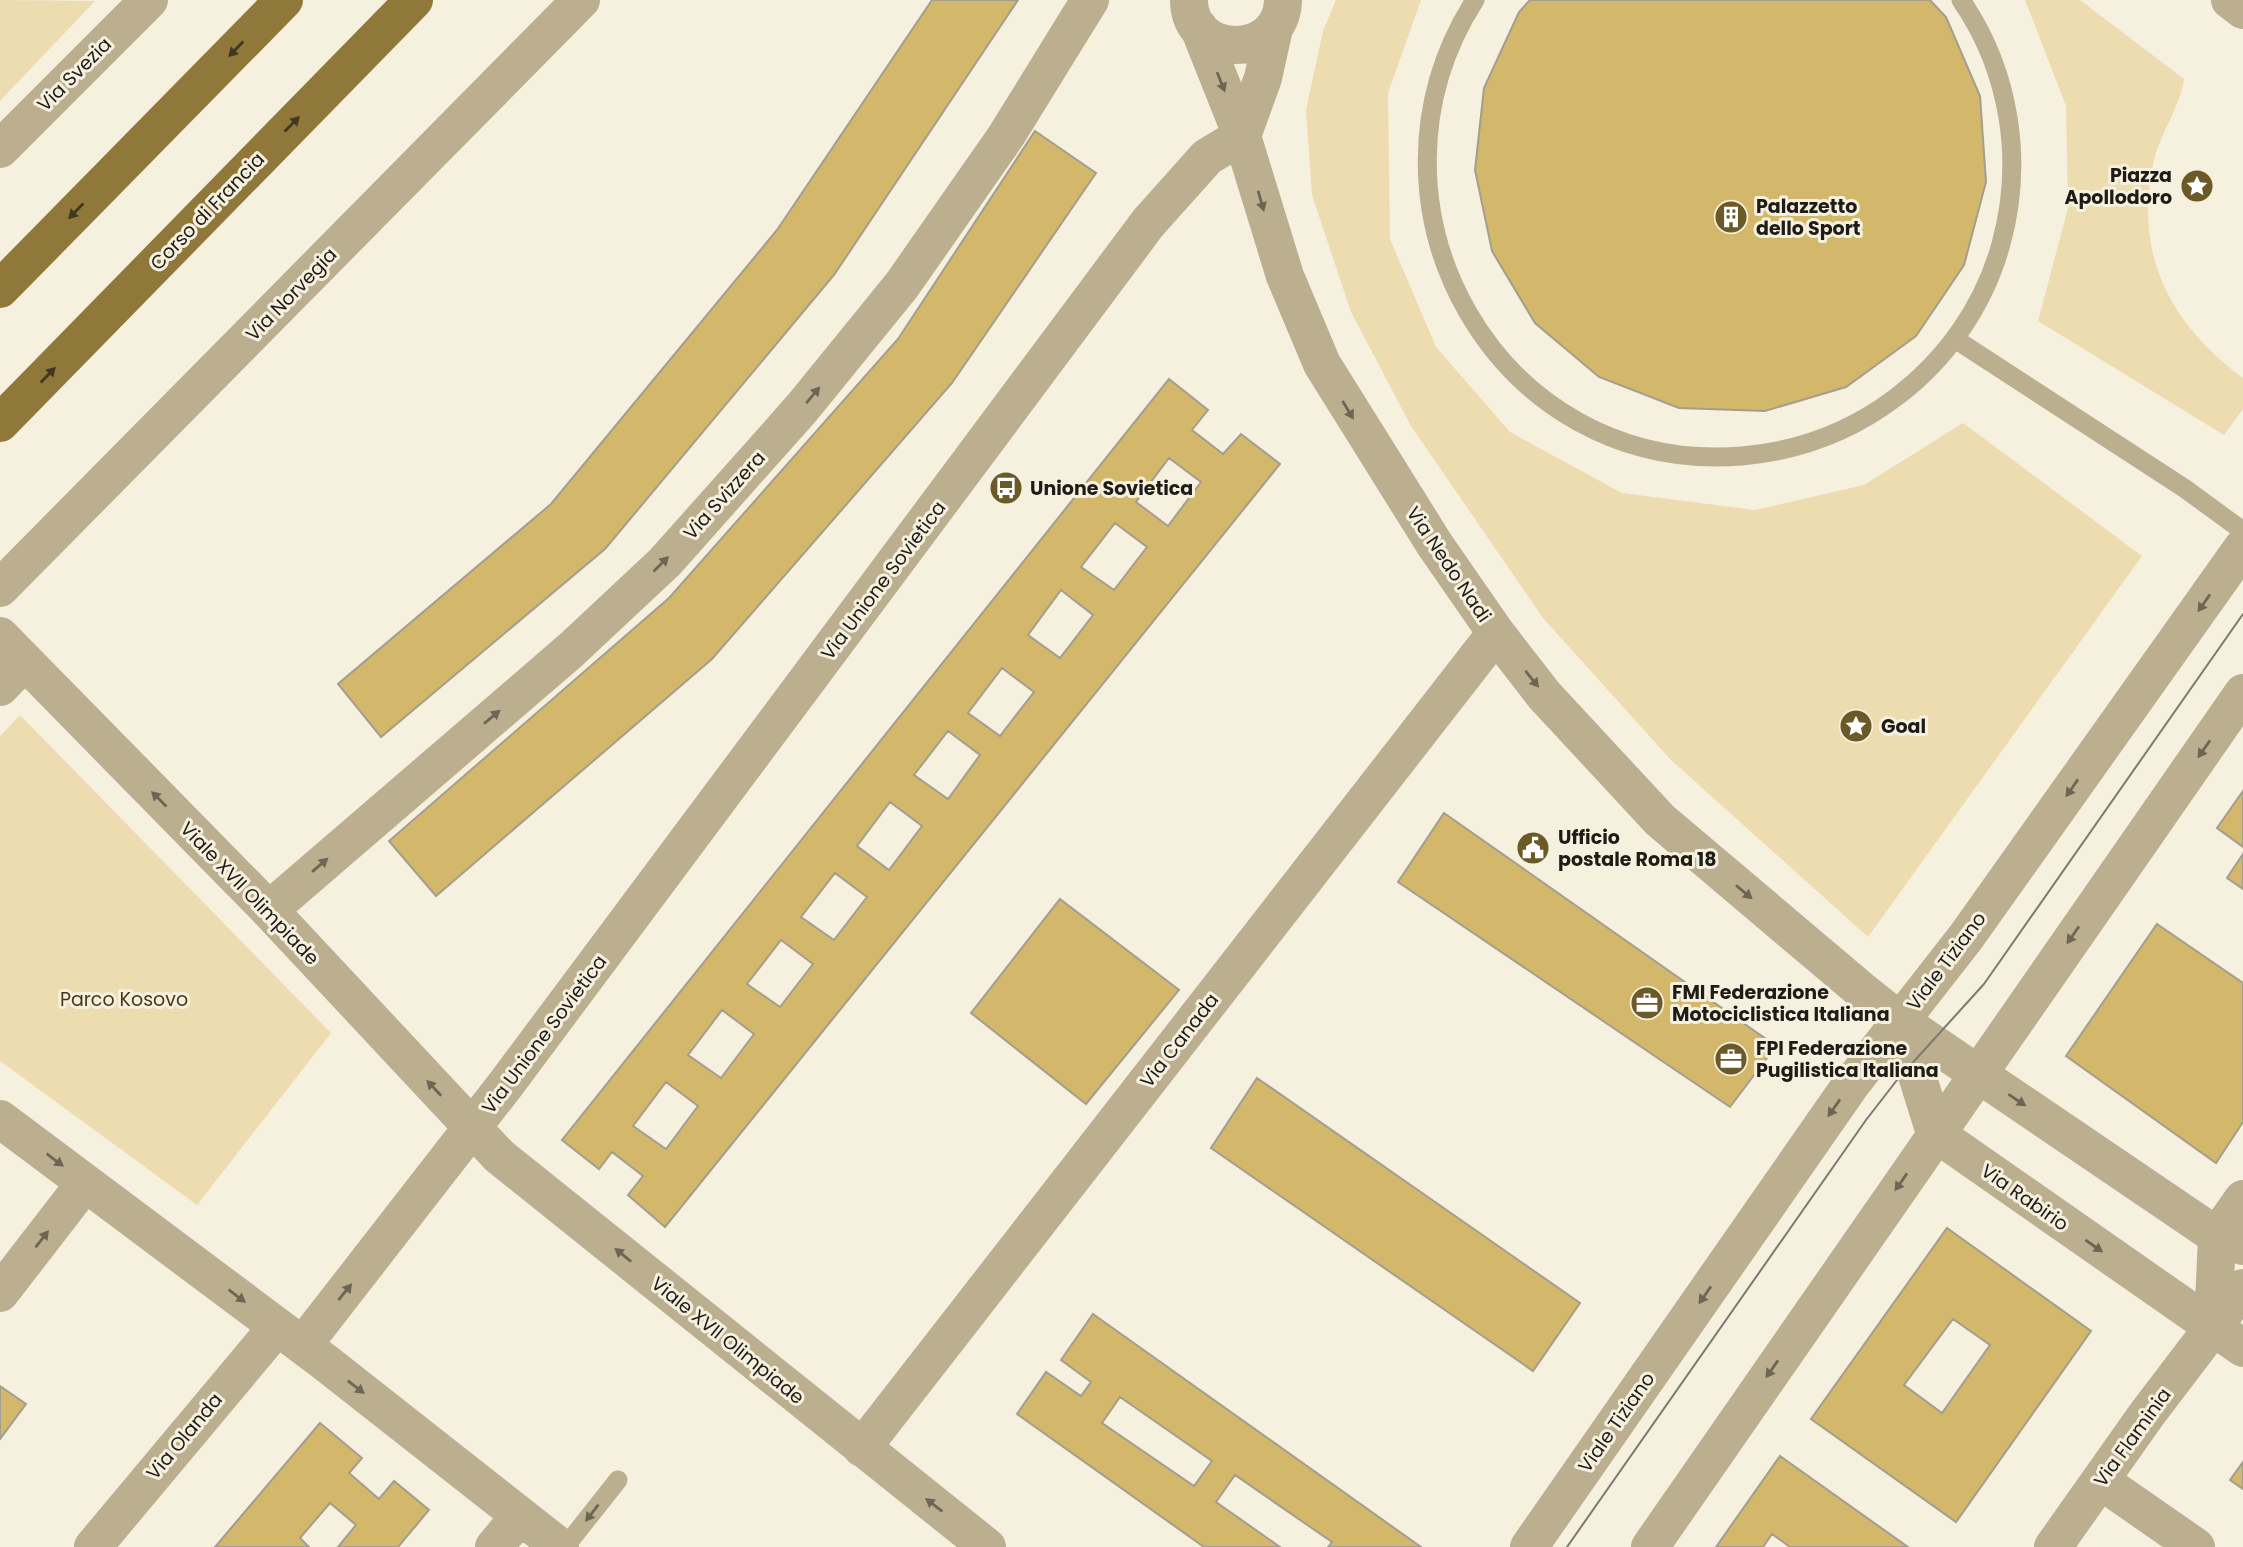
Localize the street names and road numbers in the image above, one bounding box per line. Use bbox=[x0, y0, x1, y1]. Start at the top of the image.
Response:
street label: Via Svezia bbox=[31, 31, 118, 118]
street label: Corso di Francia bbox=[144, 146, 271, 276]
street label: Via Norvegia bbox=[240, 242, 343, 347]
street label: Via Svizzera bbox=[677, 445, 772, 546]
street label: Via Unione Sovietica bbox=[815, 495, 952, 665]
street label: Via Nedo Nadi bbox=[1400, 501, 1497, 628]
street label: Viale XVII Olimpiade bbox=[174, 816, 325, 971]
street label: Viale Tiziano bbox=[1900, 906, 1992, 1016]
street label: Via Unione Sovietica bbox=[476, 949, 613, 1119]
street label: Via Canada bbox=[1134, 987, 1225, 1093]
street label: Via Rabirio bbox=[1975, 1157, 2074, 1238]
street label: Viale XVII Olimpiade bbox=[645, 1270, 810, 1411]
street label: Viale Tiziano bbox=[1572, 1366, 1661, 1478]
street label: Via Flaminia bbox=[2087, 1382, 2178, 1492]
street label: Via Olanda bbox=[140, 1387, 229, 1486]

